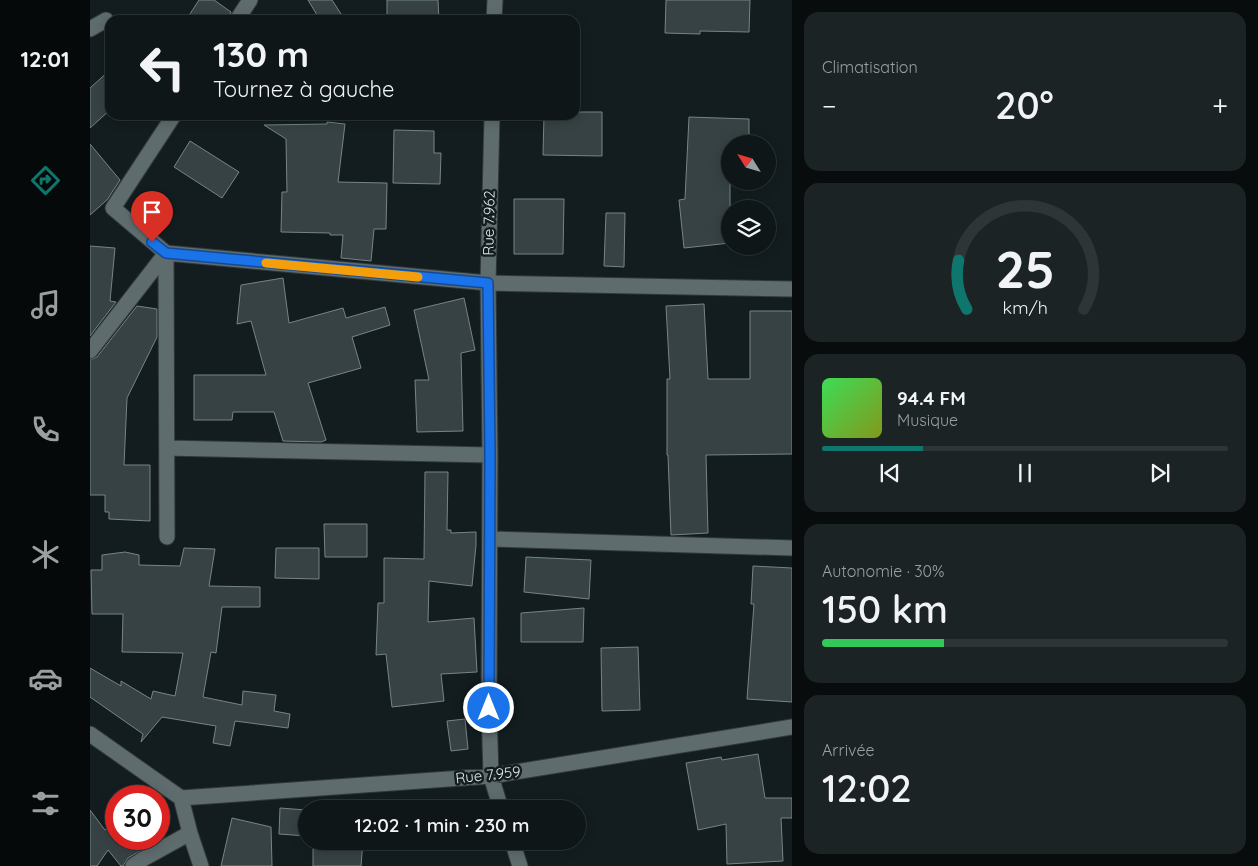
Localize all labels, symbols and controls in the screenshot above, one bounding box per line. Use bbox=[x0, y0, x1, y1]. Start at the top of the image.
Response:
text: 130 m bbox=[213, 32, 309, 76]
icon: left bbox=[130, 35, 195, 100]
text: 12:01 bbox=[20, 45, 70, 73]
text: Climatisation bbox=[822, 57, 918, 77]
text: Tournez à gauche bbox=[213, 75, 395, 103]
text: 20° bbox=[995, 81, 1054, 129]
text: − bbox=[822, 88, 837, 123]
text: + bbox=[1212, 88, 1228, 123]
north arrow bbox=[721, 135, 776, 190]
map controls bbox=[721, 135, 776, 255]
icon: directions bbox=[28, 163, 63, 198]
street label: Rue 7.962 bbox=[478, 190, 499, 256]
pin bbox=[131, 191, 173, 242]
icon: arrive bbox=[138, 198, 166, 226]
button: layers bbox=[721, 200, 776, 255]
text: 25 bbox=[995, 236, 1055, 301]
icon: music bbox=[28, 287, 63, 322]
text: km/h bbox=[1002, 296, 1048, 318]
text: 94.4 FM bbox=[897, 386, 966, 410]
text: Musique bbox=[897, 410, 958, 430]
icon: phone bbox=[28, 412, 63, 447]
icon: previous bbox=[876, 459, 904, 487]
icon: pause bbox=[1011, 459, 1039, 487]
icon: next bbox=[1146, 459, 1174, 487]
icon: climate bbox=[28, 537, 63, 572]
text: Autonomie · 30% bbox=[822, 561, 944, 581]
text: 150 km bbox=[822, 585, 948, 633]
icon: car bbox=[28, 661, 63, 696]
position arrow bbox=[462, 681, 514, 733]
text: Arrivée bbox=[822, 740, 875, 760]
street label: Rue 7.959 bbox=[454, 762, 521, 787]
text: 12:02 bbox=[822, 764, 912, 812]
speed limit sign: 30 bbox=[105, 785, 170, 850]
icon: filters bbox=[28, 786, 63, 821]
text: 12:02 · 1 min · 230 m bbox=[355, 813, 529, 837]

